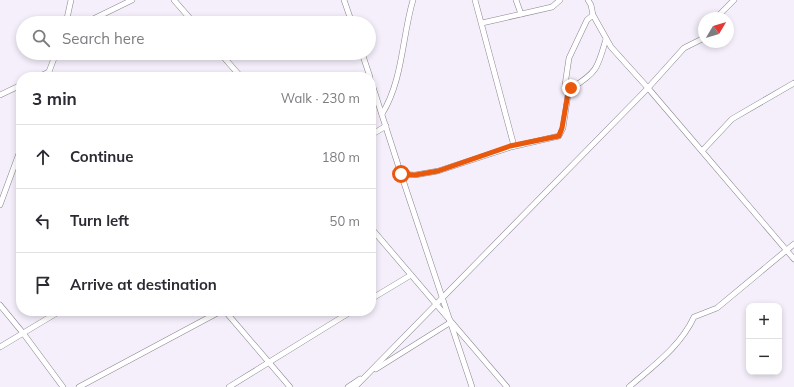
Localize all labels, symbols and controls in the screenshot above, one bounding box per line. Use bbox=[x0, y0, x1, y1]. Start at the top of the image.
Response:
north arrow bbox=[698, 12, 734, 48]
search box bbox=[16, 16, 376, 60]
icon: search bbox=[30, 27, 52, 49]
text: Search here bbox=[62, 29, 144, 48]
route end bbox=[562, 79, 580, 97]
text: 3 min bbox=[32, 88, 77, 109]
text: Walk · 230 m bbox=[281, 90, 360, 106]
icon: ahead bbox=[32, 146, 54, 168]
text: Continue bbox=[70, 147, 133, 166]
text: 180 m bbox=[322, 149, 360, 165]
route start bbox=[392, 165, 410, 183]
icon: left bbox=[32, 210, 54, 232]
text: Turn left bbox=[70, 211, 129, 230]
text: 50 m bbox=[330, 213, 360, 229]
icon: arrive bbox=[32, 274, 54, 296]
text: Arrive at destination bbox=[70, 275, 217, 294]
map controls bbox=[746, 303, 782, 375]
button: + bbox=[746, 303, 782, 339]
button: − bbox=[746, 339, 782, 375]

